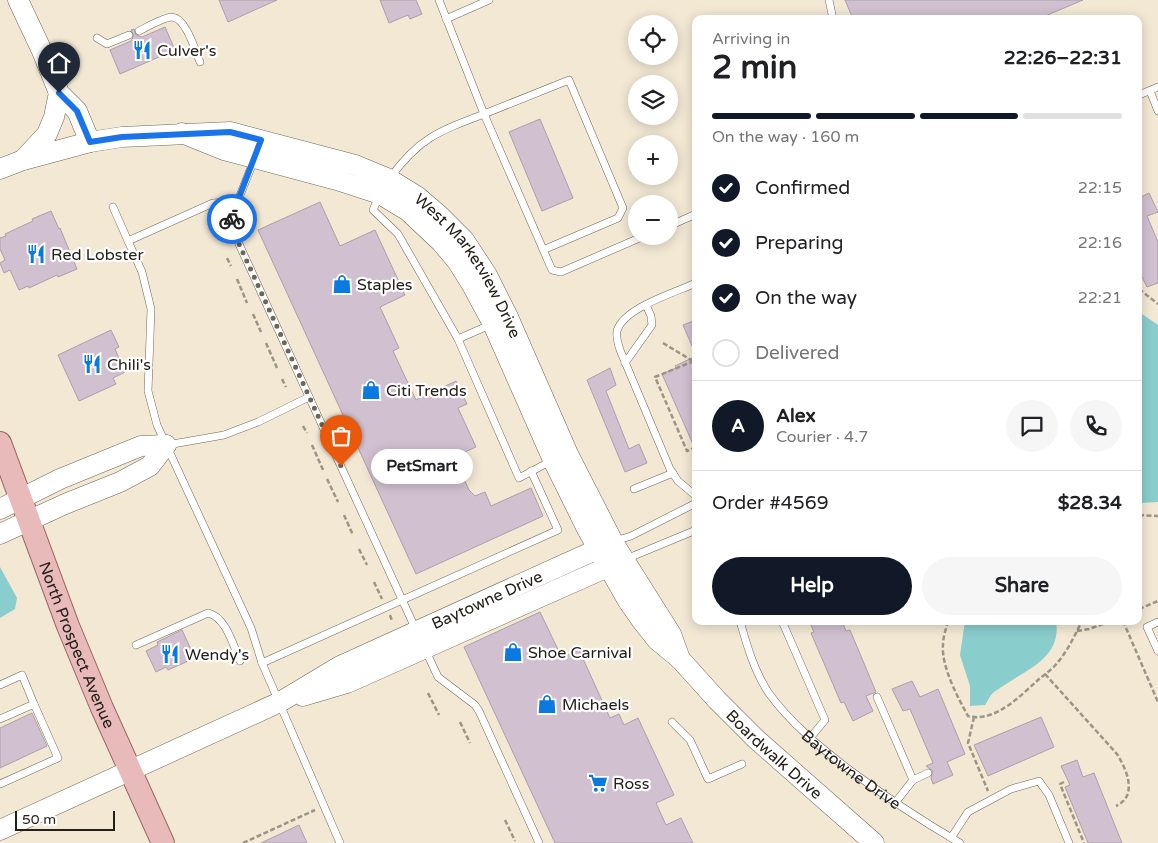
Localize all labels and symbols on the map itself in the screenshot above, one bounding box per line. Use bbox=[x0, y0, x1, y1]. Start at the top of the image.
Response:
restaurant icon: Culver's bbox=[131, 39, 153, 61]
place label: Culver's bbox=[157, 41, 216, 61]
pin bbox=[38, 42, 80, 93]
street label: West Marketview Drive bbox=[410, 190, 525, 341]
courier bbox=[207, 194, 257, 244]
restaurant icon: Red Lobster bbox=[25, 243, 47, 265]
place label: Red Lobster bbox=[51, 245, 144, 265]
shop icon: Staples bbox=[331, 273, 353, 295]
place label: Staples bbox=[357, 275, 412, 295]
restaurant icon: Chili's bbox=[81, 353, 103, 375]
place label: Chili's bbox=[107, 355, 151, 375]
shop icon: Citi Trends bbox=[360, 379, 382, 401]
place label: Citi Trends bbox=[386, 381, 467, 401]
pin bbox=[320, 415, 362, 466]
callout: PetSmart bbox=[371, 448, 474, 484]
street label: North Prospect Avenue bbox=[34, 559, 119, 732]
street label: Baytowne Drive bbox=[429, 567, 546, 634]
shop icon: Shoe Carnival bbox=[502, 641, 524, 663]
restaurant icon: Wendy's bbox=[159, 643, 181, 665]
place label: Shoe Carnival bbox=[528, 643, 632, 663]
place label: Wendy's bbox=[185, 645, 249, 665]
shop icon: Michaels bbox=[536, 693, 558, 715]
place label: Michaels bbox=[562, 695, 629, 715]
street label: Boardwalk Drive bbox=[721, 706, 826, 804]
street label: Baytowne Drive bbox=[797, 726, 904, 814]
supermarket icon: Ross bbox=[587, 772, 609, 794]
place label: Ross bbox=[613, 774, 649, 794]
scale bar bbox=[15, 808, 115, 831]

